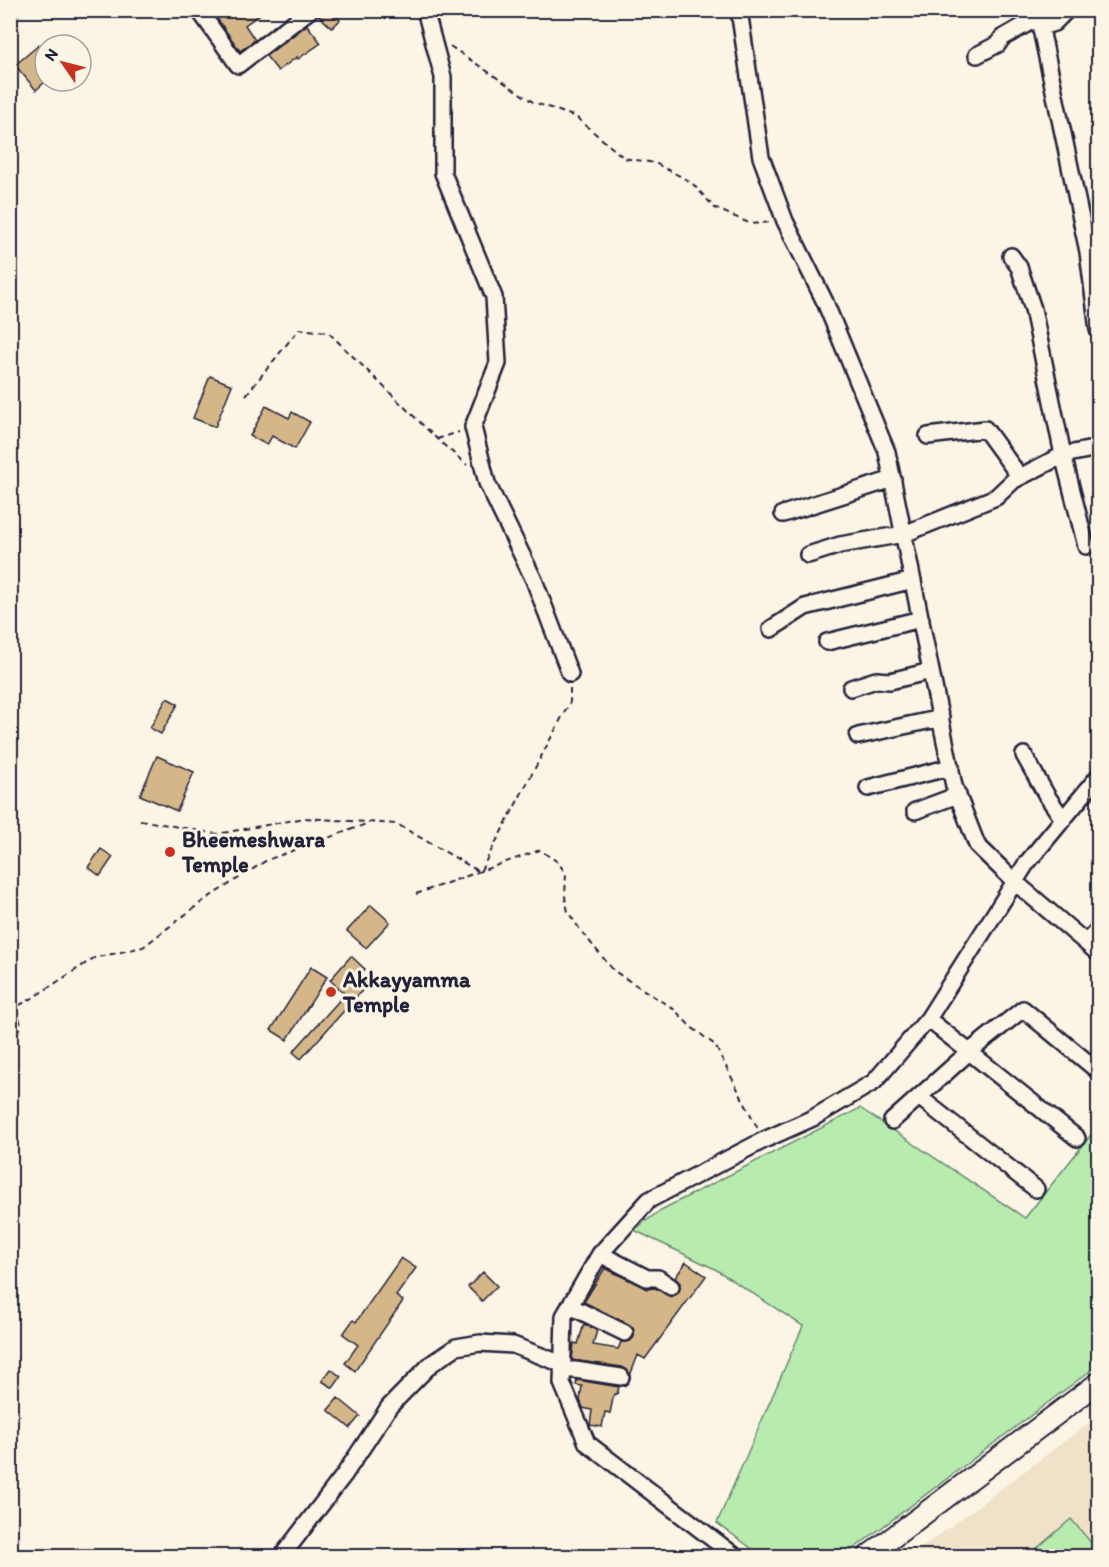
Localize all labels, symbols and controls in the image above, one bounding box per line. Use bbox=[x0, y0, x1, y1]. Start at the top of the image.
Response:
north arrow bbox=[33, 33, 93, 93]
text: N bbox=[40, 45, 62, 65]
place label: Bheemeshwara Temple bbox=[181, 826, 325, 878]
marker: Bheemeshwara Temple bbox=[163, 845, 177, 859]
place label: Akkayyamma Temple bbox=[342, 966, 471, 1018]
marker: Akkayyamma Temple bbox=[324, 985, 338, 999]

